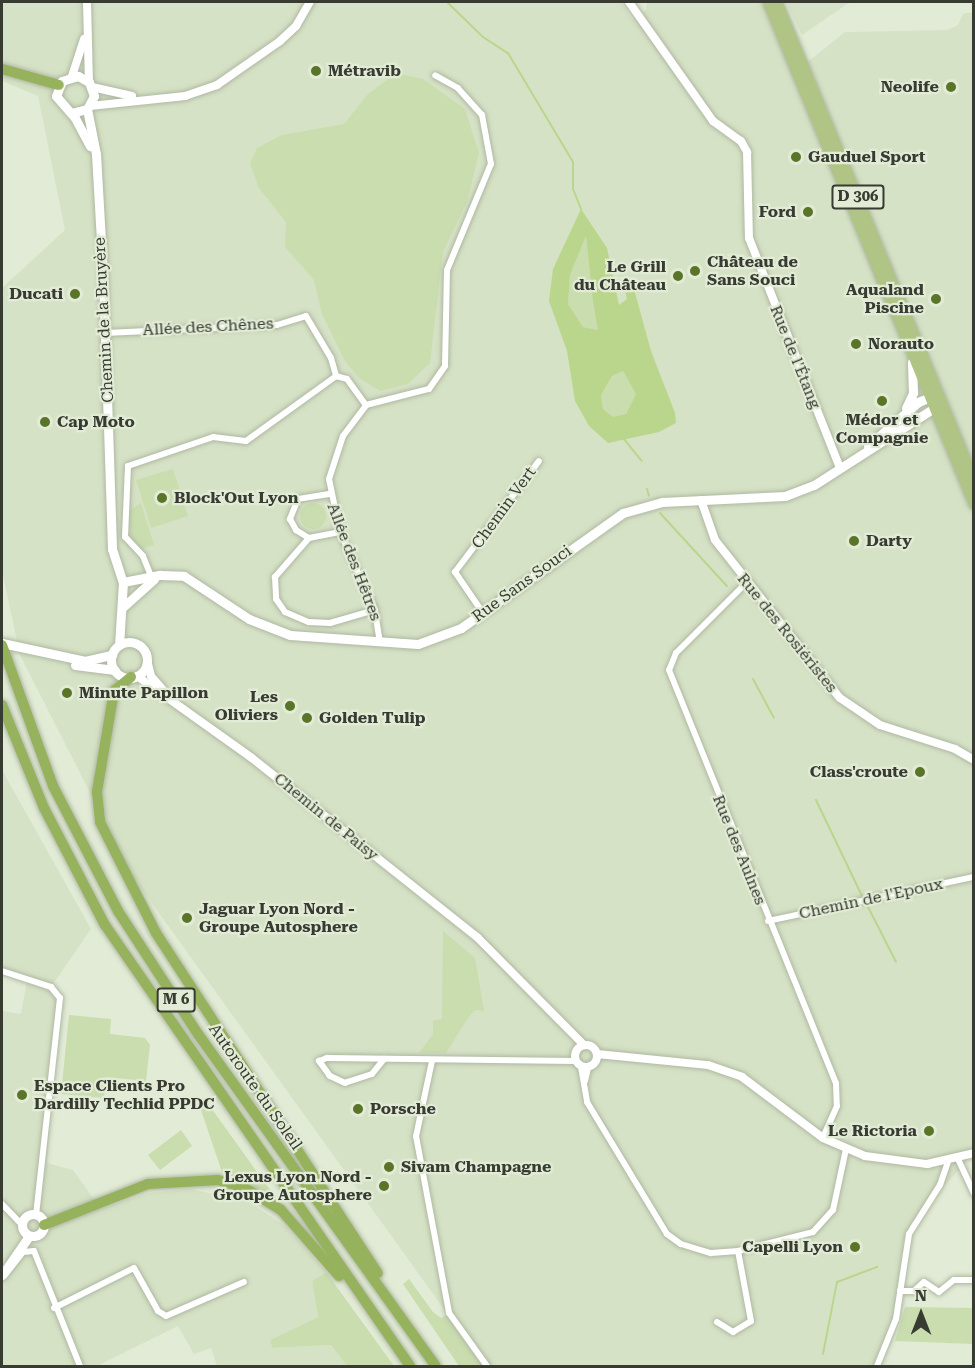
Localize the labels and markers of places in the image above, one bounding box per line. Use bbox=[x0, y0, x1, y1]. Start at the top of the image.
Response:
place label: Métravib bbox=[328, 61, 401, 81]
marker: Métravib bbox=[309, 64, 323, 78]
place label: Neolife bbox=[881, 77, 939, 97]
marker: Neolife bbox=[944, 80, 958, 94]
place label: Gauduel Sport bbox=[808, 147, 925, 167]
marker: Gauduel Sport bbox=[789, 150, 803, 164]
place label: Ford bbox=[759, 202, 796, 222]
marker: Ford bbox=[801, 205, 815, 219]
place label: Château de Sans Souci bbox=[707, 252, 798, 290]
place label: Le Grill du Château bbox=[574, 257, 666, 295]
marker: Château de Sans Souci bbox=[688, 264, 702, 278]
marker: Le Grill du Château bbox=[671, 269, 685, 283]
place label: Aqualand Piscine bbox=[846, 280, 924, 318]
place label: Ducati bbox=[9, 284, 63, 304]
marker: Ducati bbox=[68, 287, 82, 301]
marker: Aqualand Piscine bbox=[929, 292, 943, 306]
place label: Norauto bbox=[868, 334, 934, 354]
marker: Norauto bbox=[849, 337, 863, 351]
marker: Médor et Compagnie bbox=[875, 394, 889, 408]
place label: Médor et Compagnie bbox=[836, 410, 928, 448]
place label: Cap Moto bbox=[57, 412, 135, 432]
marker: Cap Moto bbox=[38, 415, 52, 429]
place label: Block'Out Lyon bbox=[174, 488, 298, 508]
marker: Block'Out Lyon bbox=[155, 491, 169, 505]
place label: Darty bbox=[866, 531, 912, 551]
marker: Darty bbox=[847, 534, 861, 548]
place label: Minute Papillon bbox=[79, 683, 208, 703]
marker: Minute Papillon bbox=[60, 686, 74, 700]
place label: Les Oliviers bbox=[215, 687, 278, 725]
marker: Les Oliviers bbox=[283, 699, 297, 713]
place label: Golden Tulip bbox=[319, 708, 426, 728]
marker: Golden Tulip bbox=[300, 711, 314, 725]
place label: Class'croute bbox=[810, 762, 908, 782]
marker: Class'croute bbox=[913, 765, 927, 779]
place label: Jaguar Lyon Nord - Groupe Autosphere bbox=[199, 899, 358, 937]
marker: Jaguar Lyon Nord - Groupe Autosphere bbox=[180, 911, 194, 925]
place label: Espace Clients Pro Dardilly Techlid PPDC bbox=[34, 1076, 214, 1114]
marker: Espace Clients Pro Dardilly Techlid PPDC bbox=[15, 1088, 29, 1102]
place label: Porsche bbox=[370, 1099, 436, 1119]
marker: Porsche bbox=[351, 1102, 365, 1116]
place label: Le Rictoria bbox=[828, 1121, 917, 1141]
marker: Le Rictoria bbox=[922, 1124, 936, 1138]
place label: Sivam Champagne bbox=[401, 1157, 551, 1177]
marker: Sivam Champagne bbox=[382, 1160, 396, 1174]
place label: Lexus Lyon Nord - Groupe Autosphere bbox=[213, 1167, 372, 1205]
marker: Lexus Lyon Nord - Groupe Autosphere bbox=[377, 1179, 391, 1193]
place label: Capelli Lyon bbox=[742, 1237, 843, 1257]
marker: Capelli Lyon bbox=[848, 1240, 862, 1254]

